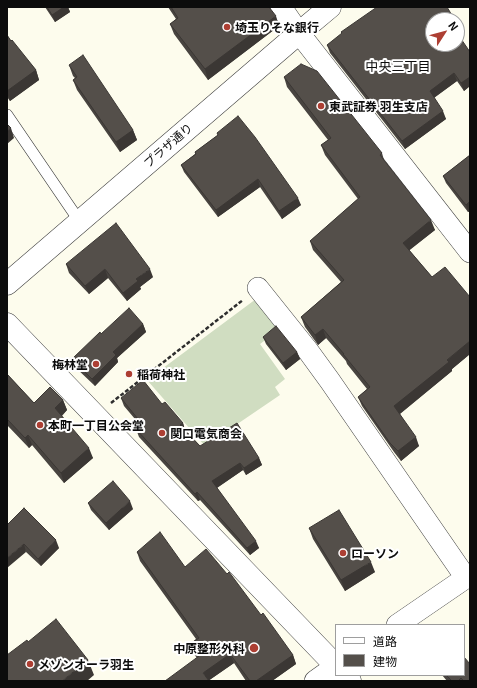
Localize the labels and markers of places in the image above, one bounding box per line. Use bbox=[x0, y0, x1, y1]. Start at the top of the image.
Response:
place label: 埼玉りそな銀行 bbox=[235, 20, 319, 34]
marker: 埼玉りそな銀行 bbox=[222, 22, 232, 32]
place label: 東武証券 羽生支店 bbox=[329, 99, 428, 113]
marker: 東武証券 羽生支店 bbox=[316, 101, 326, 111]
place label: 梅林堂 bbox=[52, 357, 88, 371]
marker: 梅林堂 bbox=[91, 359, 101, 369]
place label: 稲荷神社 bbox=[137, 367, 185, 381]
marker: 稲荷神社 bbox=[124, 369, 134, 379]
place label: 本町一丁目公会堂 bbox=[48, 418, 144, 432]
marker: 本町一丁目公会堂 bbox=[35, 420, 45, 430]
place label: 関口電気商会 bbox=[170, 426, 242, 440]
marker: 関口電気商会 bbox=[157, 428, 167, 438]
place label: ローソン bbox=[351, 546, 399, 560]
marker: ローソン bbox=[338, 548, 348, 558]
place label: 中原整形外科 bbox=[173, 641, 245, 655]
marker: 中原整形外科 bbox=[248, 642, 260, 654]
place label: メゾンオーラ羽生 bbox=[38, 657, 134, 671]
marker: メゾンオーラ羽生 bbox=[25, 659, 35, 669]

